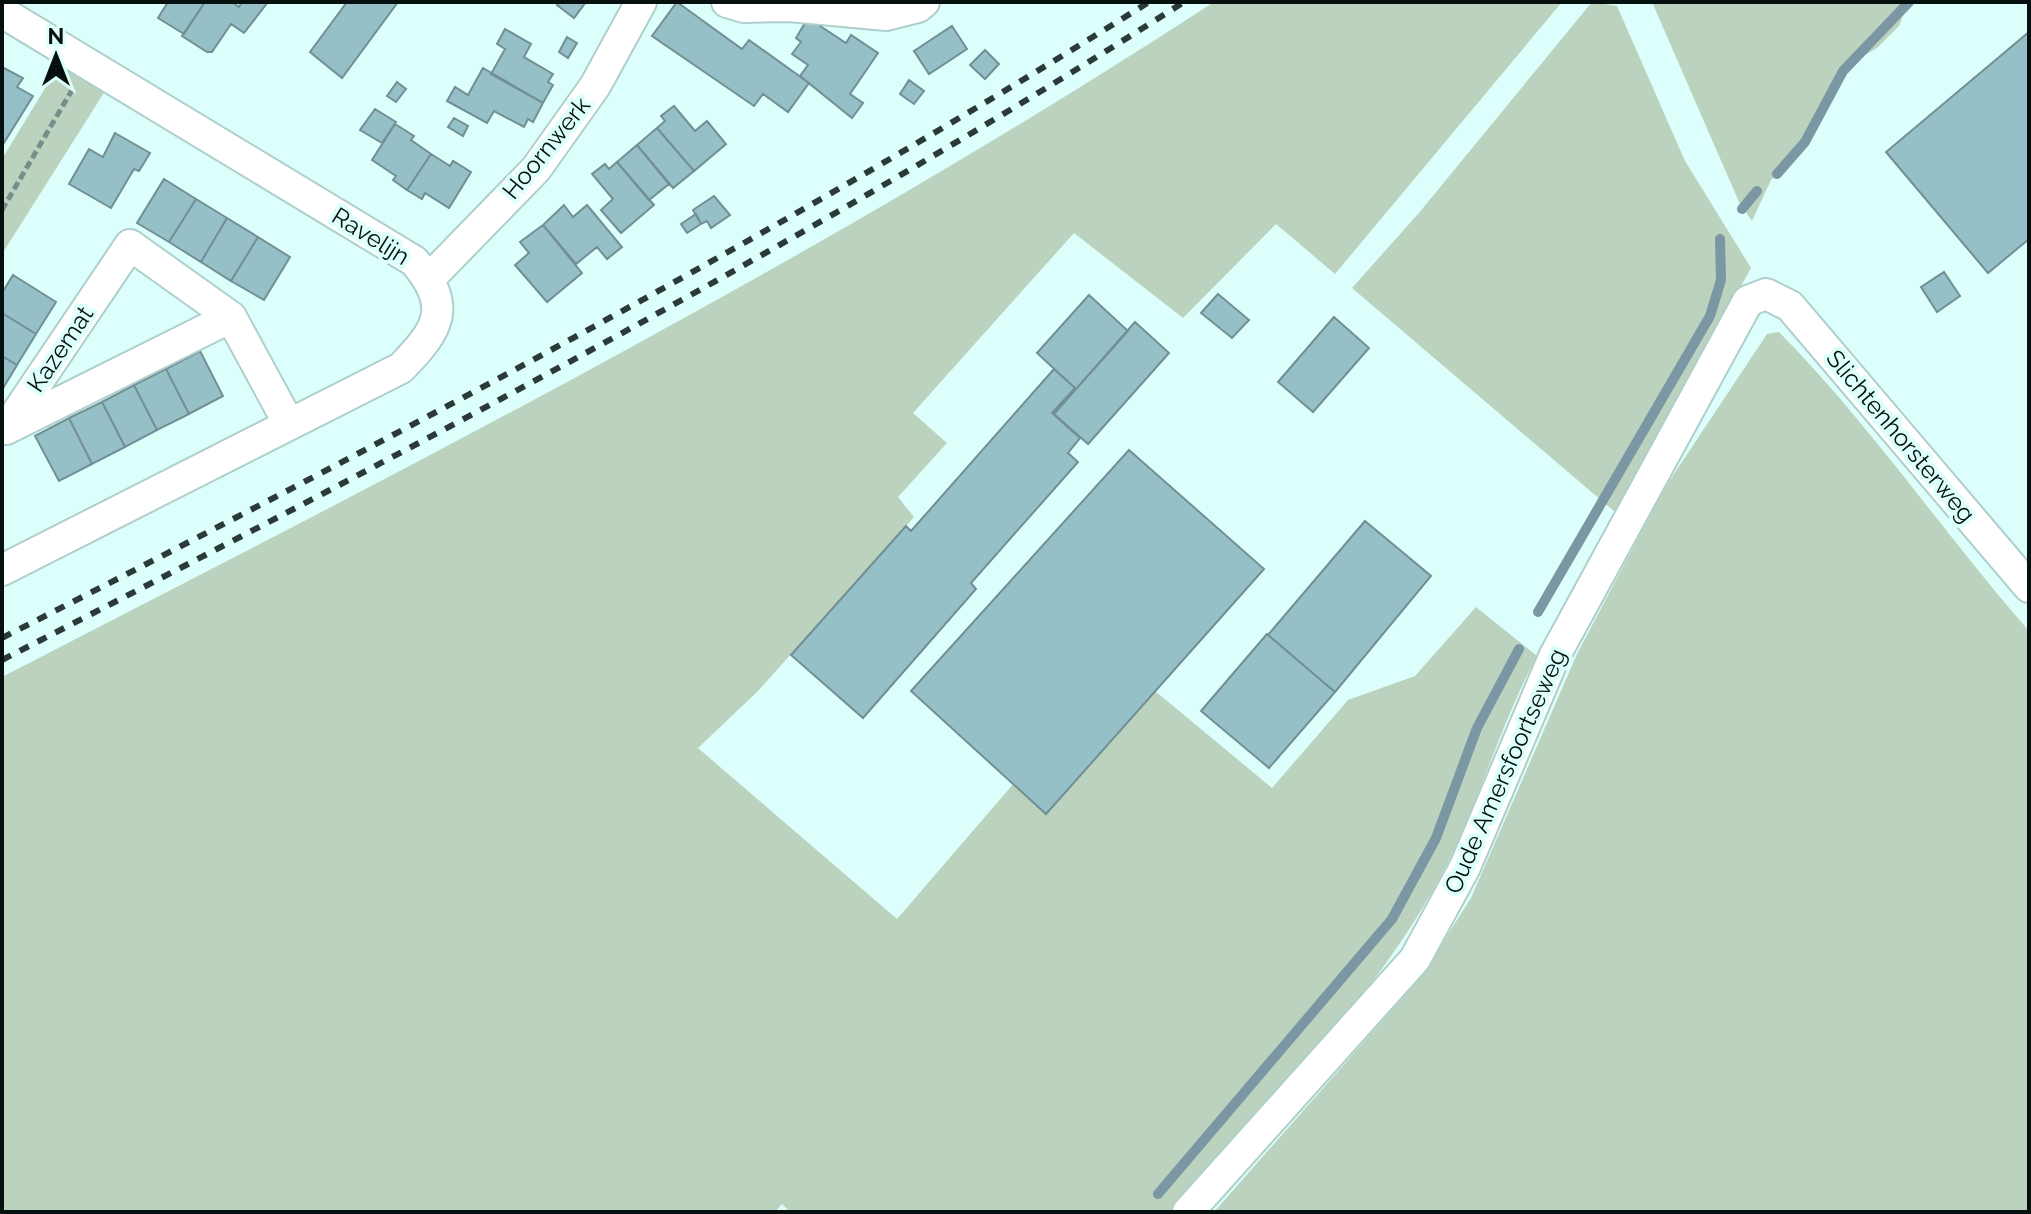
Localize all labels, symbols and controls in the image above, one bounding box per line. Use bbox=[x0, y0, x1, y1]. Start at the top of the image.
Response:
north arrow bbox=[16, 16, 96, 96]
text: N bbox=[48, 23, 64, 49]
street label: Hoornwerk bbox=[496, 91, 596, 205]
street label: Ravelijn bbox=[327, 201, 415, 271]
street label: Kazemat bbox=[21, 301, 99, 397]
street label: Slichtenhorsterweg bbox=[1820, 344, 1982, 528]
street label: Oude Amersfoortseweg bbox=[1438, 644, 1572, 898]

